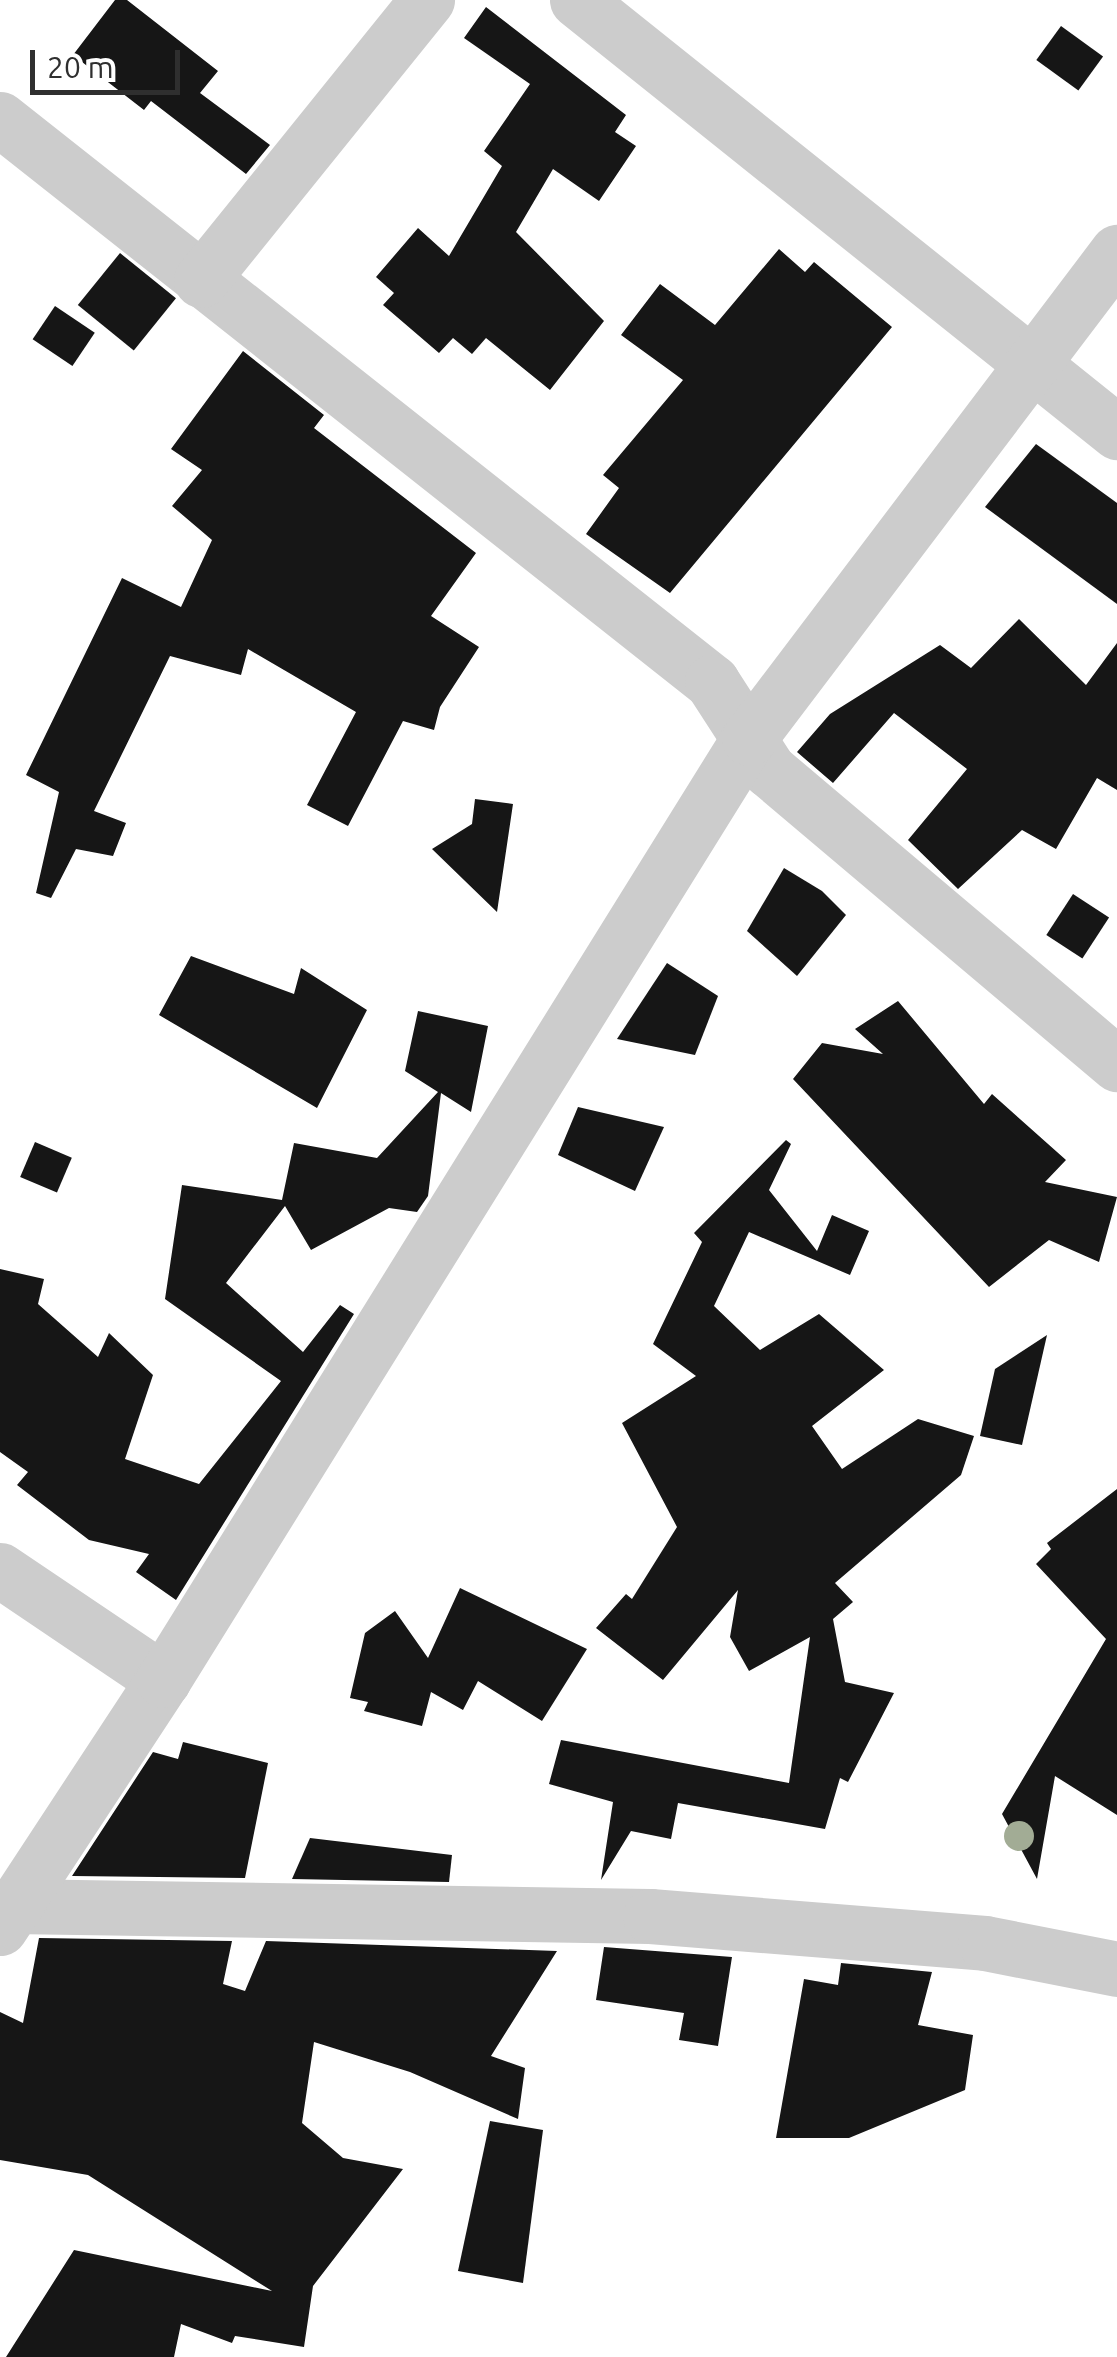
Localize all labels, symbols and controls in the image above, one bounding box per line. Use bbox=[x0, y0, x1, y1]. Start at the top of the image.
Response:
scale bar bbox=[35, 30, 185, 92]
text: 20 m bbox=[47, 50, 114, 84]

